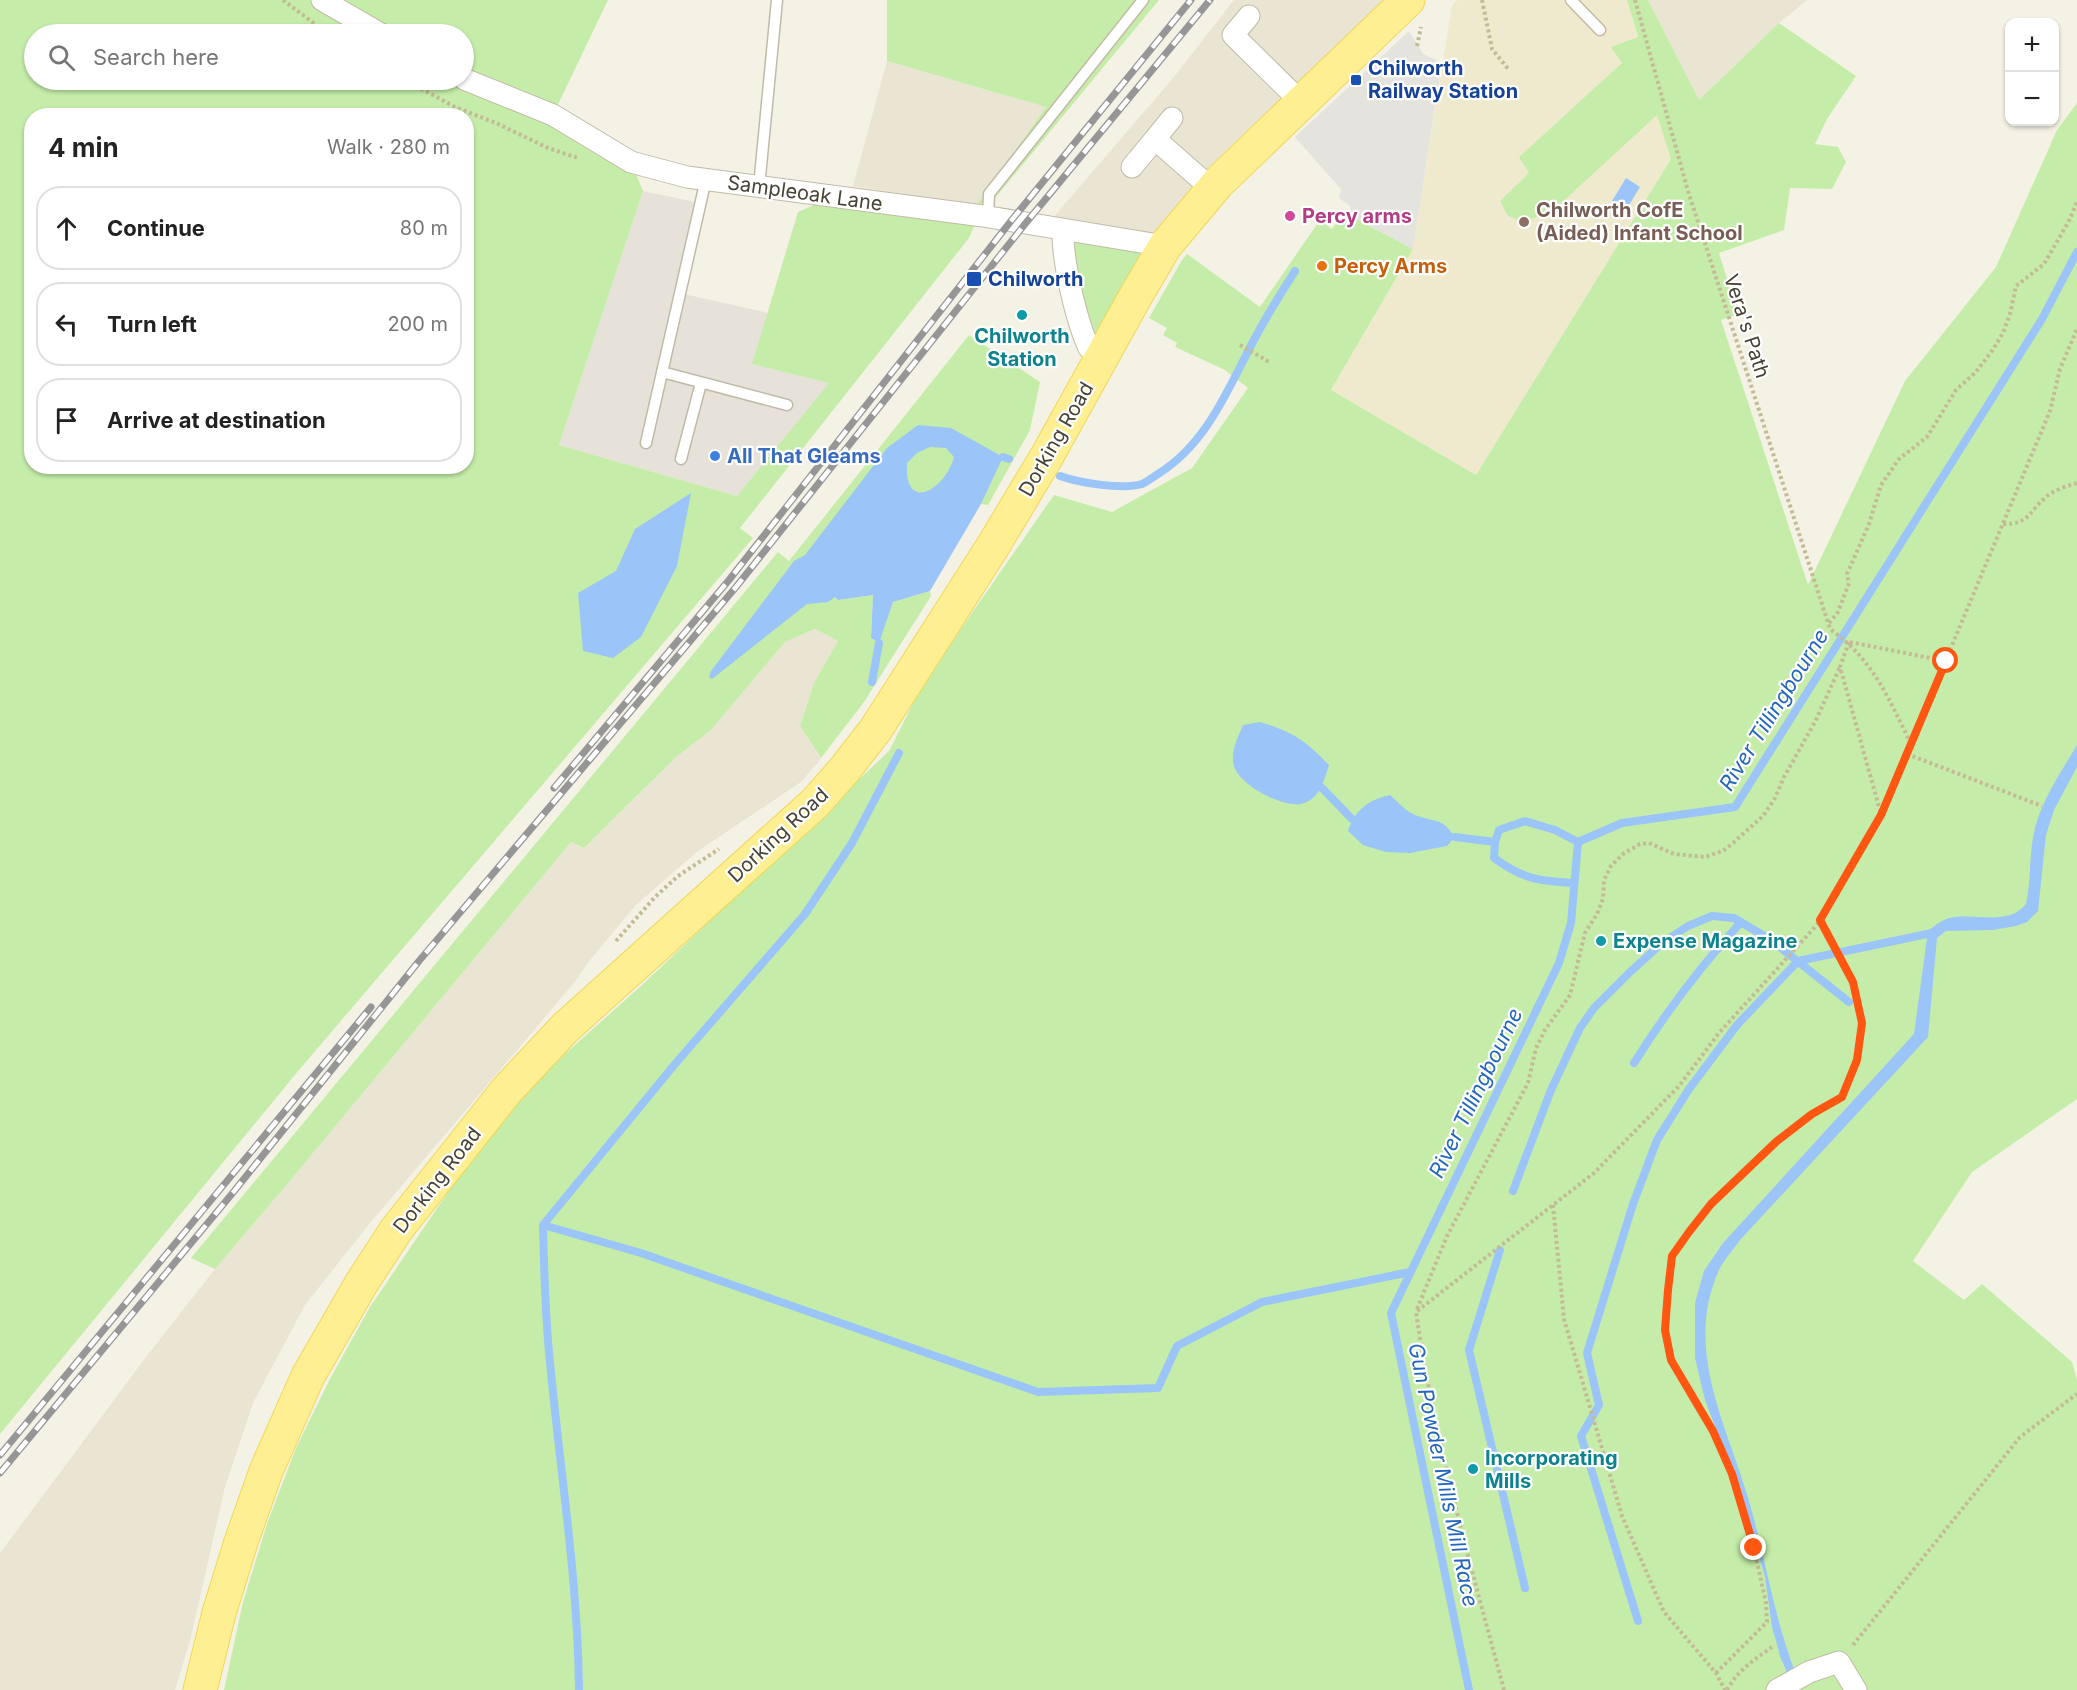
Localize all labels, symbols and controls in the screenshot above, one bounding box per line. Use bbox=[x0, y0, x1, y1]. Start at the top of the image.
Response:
map controls bbox=[2005, 18, 2059, 126]
button: + bbox=[2005, 18, 2059, 72]
search box bbox=[24, 24, 474, 90]
icon: search bbox=[45, 41, 78, 74]
text: Search here bbox=[93, 44, 219, 70]
place label: Chilworth Railway Station bbox=[1368, 56, 1518, 103]
button: − bbox=[2005, 72, 2059, 126]
marker: Chilworth Railway Station bbox=[1349, 73, 1363, 87]
text: 4 min bbox=[48, 132, 119, 163]
text: Walk · 280 m bbox=[327, 135, 450, 159]
street label: Sampleoak Lane bbox=[726, 170, 884, 216]
place label: Chilworth CofE (Aided) Infant School bbox=[1536, 198, 1743, 245]
place label: Percy arms bbox=[1302, 204, 1412, 228]
marker: Percy arms bbox=[1283, 209, 1297, 223]
icon: ahead bbox=[50, 212, 83, 245]
text: Continue bbox=[107, 215, 205, 241]
marker: Chilworth CofE (Aided) Infant School bbox=[1517, 215, 1531, 229]
text: 80 m bbox=[400, 216, 448, 240]
place label: Percy Arms bbox=[1334, 254, 1447, 278]
marker: Percy Arms bbox=[1315, 259, 1329, 273]
place label: Chilworth bbox=[988, 267, 1083, 291]
marker: Chilworth bbox=[965, 270, 983, 288]
street label: Vera's Path bbox=[1719, 271, 1775, 381]
icon: left bbox=[50, 308, 83, 341]
marker: Chilworth Station bbox=[1015, 308, 1029, 322]
text: Turn left bbox=[107, 311, 197, 337]
text: 200 m bbox=[387, 312, 448, 336]
place label: Chilworth Station bbox=[974, 324, 1070, 371]
street label: Dorking Road bbox=[1014, 378, 1098, 500]
icon: arrive bbox=[50, 404, 83, 437]
text: Arrive at destination bbox=[107, 407, 326, 433]
place label: All That Gleams bbox=[727, 444, 881, 468]
marker: All That Gleams bbox=[708, 449, 722, 463]
water label: River Tillingbourne bbox=[1714, 624, 1833, 795]
route start bbox=[1932, 647, 1958, 673]
street label: Dorking Road bbox=[723, 783, 833, 887]
place label: Expense Magazine bbox=[1613, 929, 1797, 953]
marker: Expense Magazine bbox=[1594, 934, 1608, 948]
water label: River Tillingbourne bbox=[1424, 1004, 1528, 1182]
street label: Dorking Road bbox=[388, 1122, 486, 1238]
water label: Gun Powder Mills Mill Race bbox=[1403, 1341, 1484, 1609]
place label: Incorporating Mills bbox=[1485, 1446, 1618, 1493]
marker: Incorporating Mills bbox=[1466, 1462, 1480, 1476]
route end bbox=[1740, 1534, 1766, 1560]

